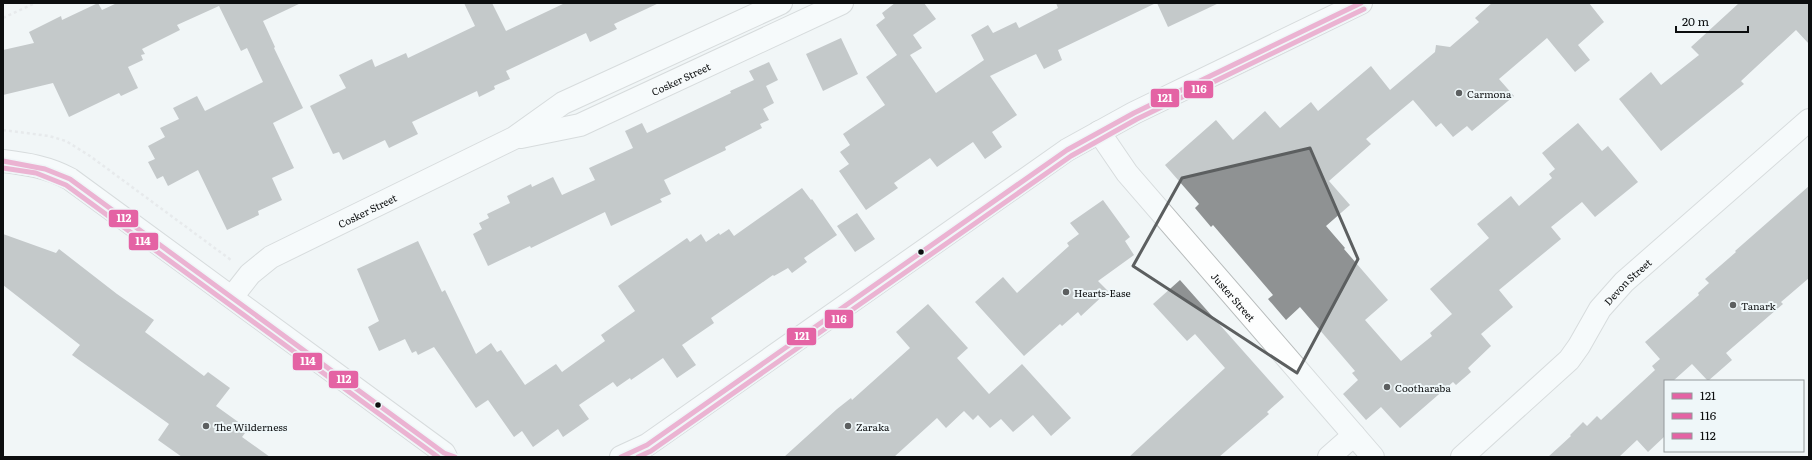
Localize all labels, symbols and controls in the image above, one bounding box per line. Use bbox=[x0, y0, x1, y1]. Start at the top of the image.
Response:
scale bar bbox=[1676, 8, 1748, 34]
text: 20 m bbox=[1682, 12, 1709, 30]
street label: Cosker Street bbox=[648, 58, 712, 98]
line badge: 116 bbox=[1183, 80, 1214, 99]
text: 116 bbox=[1191, 80, 1207, 96]
place label: Carmona bbox=[1467, 86, 1512, 101]
line badge: 121 bbox=[1150, 88, 1180, 108]
marker: Carmona bbox=[1454, 88, 1464, 98]
text: 121 bbox=[1157, 89, 1173, 105]
street label: Cosker Street bbox=[335, 189, 399, 231]
line badge: 112 bbox=[108, 209, 139, 228]
text: 112 bbox=[116, 209, 132, 225]
line badge: 114 bbox=[128, 232, 159, 251]
text: 114 bbox=[135, 232, 151, 248]
unlabelled marker bbox=[916, 247, 926, 257]
street label: Devon Street bbox=[1600, 254, 1654, 308]
street label: Juster Street bbox=[1208, 269, 1259, 324]
place label: Hearts-Ease bbox=[1074, 285, 1131, 300]
marker: Hearts-Ease bbox=[1061, 287, 1071, 297]
place label: Tanark bbox=[1741, 298, 1776, 313]
marker: Tanark bbox=[1728, 300, 1738, 310]
line badge: 116 bbox=[824, 309, 854, 329]
text: 116 bbox=[831, 310, 847, 326]
line badge: 121 bbox=[786, 327, 817, 346]
text: 121 bbox=[794, 327, 810, 343]
line badge: 114 bbox=[292, 352, 323, 371]
text: 114 bbox=[300, 352, 316, 368]
line badge: 112 bbox=[328, 370, 359, 389]
text: 112 bbox=[336, 370, 352, 386]
place label: Cootharaba bbox=[1395, 380, 1451, 395]
legend bbox=[1664, 380, 1804, 452]
marker: Cootharaba bbox=[1382, 382, 1392, 392]
text: 121 bbox=[1700, 386, 1716, 404]
unlabelled marker bbox=[373, 400, 383, 410]
text: 116 bbox=[1700, 406, 1717, 424]
place label: The Wilderness bbox=[214, 419, 288, 434]
place label: Zaraka bbox=[856, 419, 890, 434]
marker: The Wilderness bbox=[201, 421, 211, 431]
marker: Zaraka bbox=[843, 421, 853, 431]
text: 112 bbox=[1700, 426, 1716, 444]

